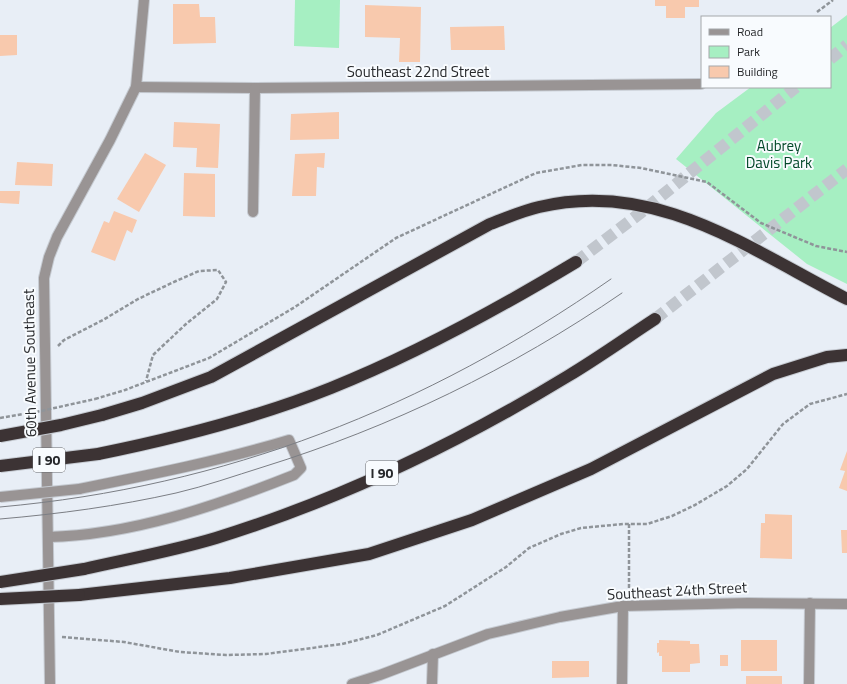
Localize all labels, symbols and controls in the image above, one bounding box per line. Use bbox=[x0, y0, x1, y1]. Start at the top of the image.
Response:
legend bbox=[701, 16, 831, 88]
text: Road bbox=[737, 22, 763, 41]
text: Park bbox=[737, 42, 760, 61]
street label: Southeast 22nd Street bbox=[347, 60, 490, 83]
text: Building bbox=[737, 62, 778, 81]
park label: Aubrey Davis Park bbox=[746, 134, 812, 174]
street label: 60th Avenue Southeast bbox=[17, 288, 42, 437]
road number: I 90 bbox=[33, 448, 65, 472]
road number: I 90 bbox=[366, 461, 398, 485]
street label: Southeast 24th Street bbox=[606, 575, 748, 606]

